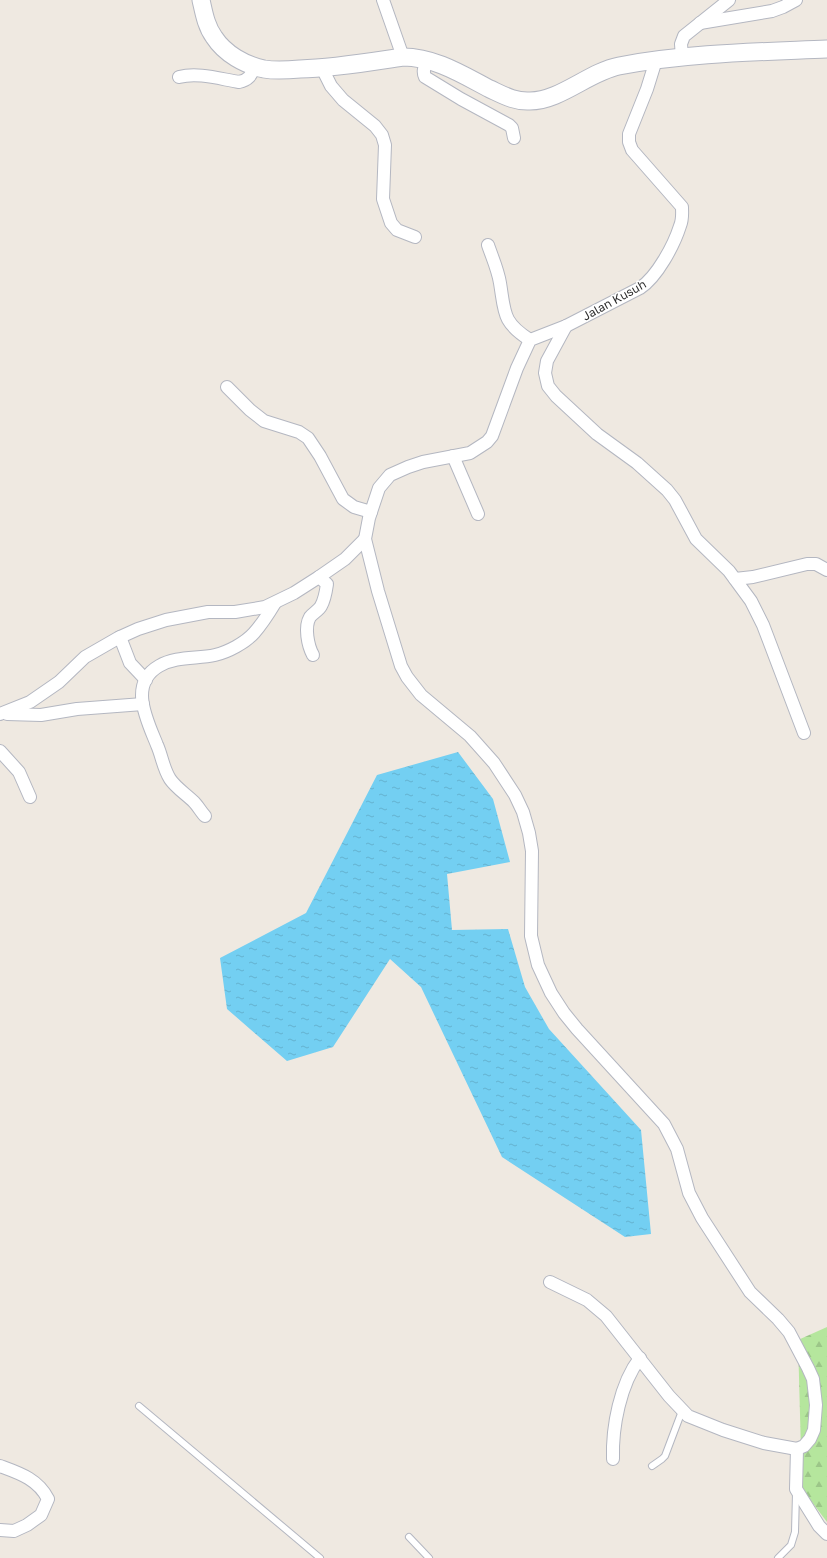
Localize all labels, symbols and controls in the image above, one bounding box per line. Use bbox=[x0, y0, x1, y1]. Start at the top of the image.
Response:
street label: Jalan Kusuh bbox=[579, 276, 649, 324]

